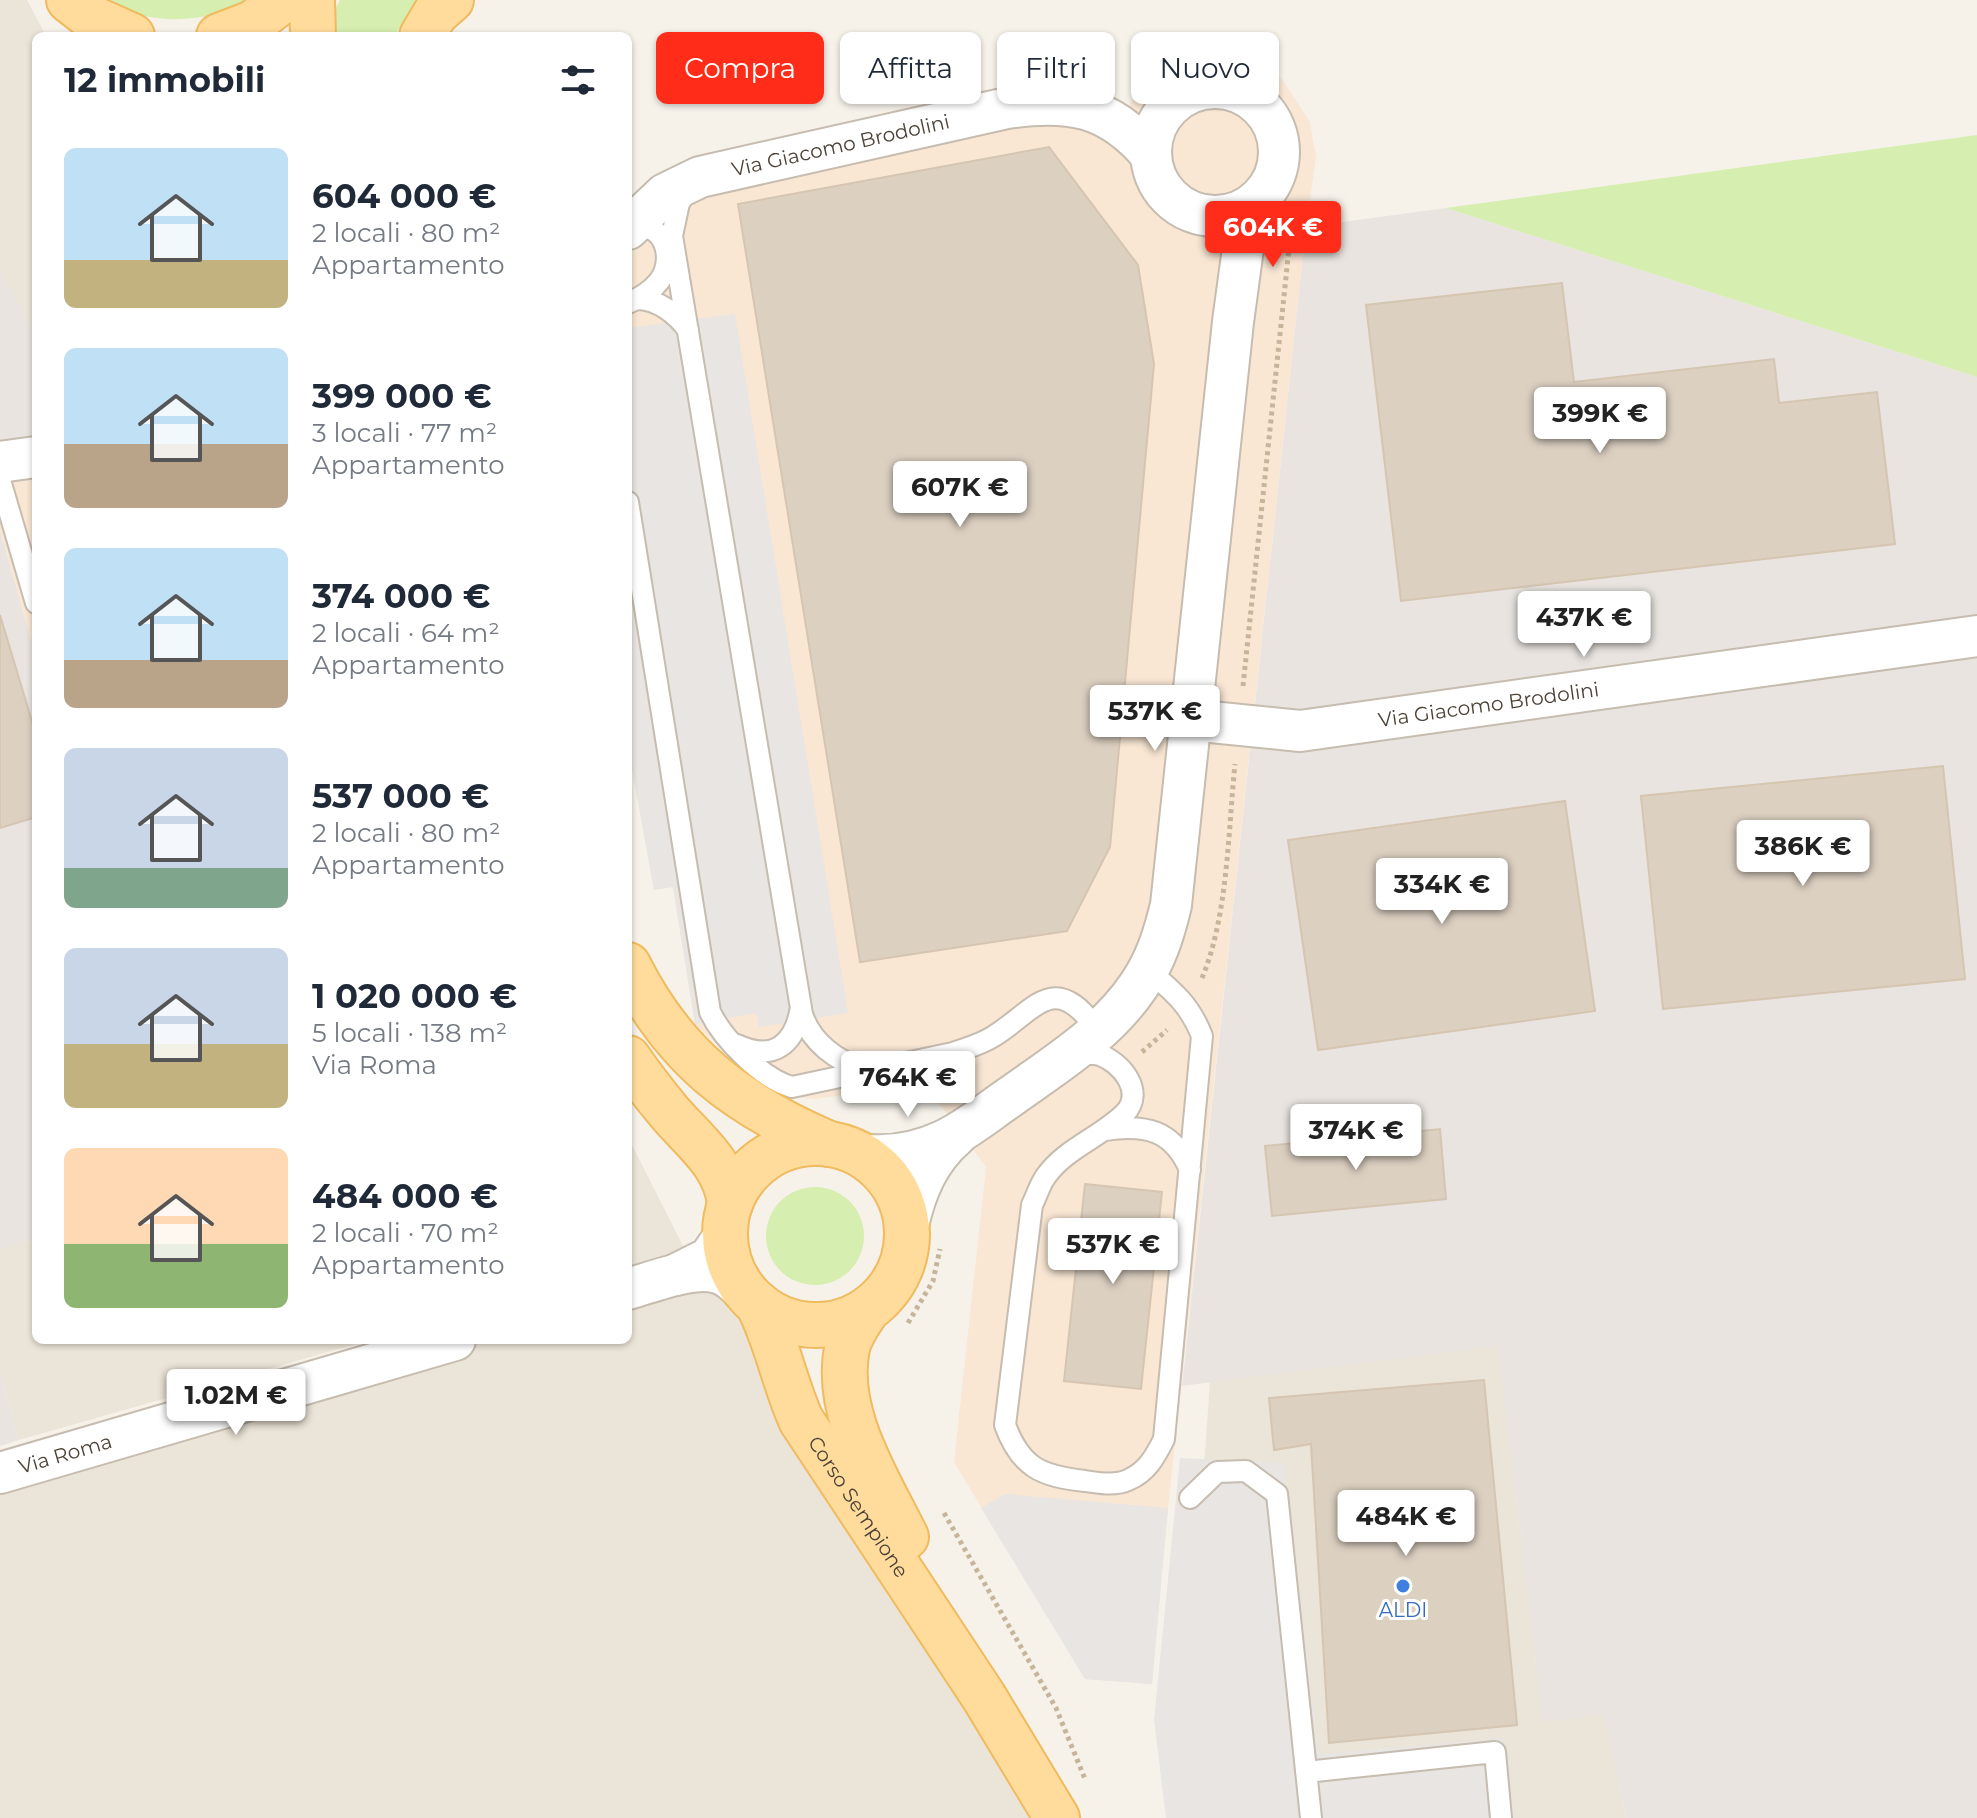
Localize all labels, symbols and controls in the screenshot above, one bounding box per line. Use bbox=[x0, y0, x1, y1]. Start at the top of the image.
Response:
chip: Compra bbox=[656, 32, 824, 104]
chip: Affitta bbox=[840, 32, 981, 104]
chip: Filtri bbox=[997, 32, 1115, 104]
chip: Nuovo bbox=[1131, 32, 1279, 104]
icon: filters bbox=[556, 58, 600, 102]
text: 12 immobili bbox=[64, 59, 265, 101]
street label: Via Giacomo Brodolini bbox=[729, 109, 952, 182]
text: 604 000 € bbox=[312, 175, 496, 217]
icon: home bbox=[128, 180, 224, 276]
pin: 604K € bbox=[1208, 201, 1338, 269]
text: 604K € bbox=[1223, 211, 1323, 243]
text: 2 locali · 80 m² bbox=[312, 217, 500, 249]
text: Appartamento bbox=[312, 249, 505, 281]
text: 399 000 € bbox=[312, 375, 492, 417]
icon: home bbox=[128, 380, 224, 476]
pin: 399K € bbox=[1535, 387, 1665, 455]
text: 399K € bbox=[1552, 397, 1648, 429]
text: 3 locali · 77 m² bbox=[312, 417, 497, 449]
text: Appartamento bbox=[312, 449, 505, 481]
pin: 607K € bbox=[895, 461, 1025, 529]
text: 607K € bbox=[911, 471, 1009, 503]
text: 374 000 € bbox=[312, 575, 490, 617]
icon: home bbox=[128, 580, 224, 676]
pin: 437K € bbox=[1519, 591, 1649, 659]
text: 437K € bbox=[1536, 601, 1632, 633]
text: 2 locali · 64 m² bbox=[312, 617, 500, 649]
text: Appartamento bbox=[312, 649, 505, 681]
street label: Via Giacomo Brodolini bbox=[1377, 677, 1600, 732]
pin: 537K € bbox=[1090, 685, 1220, 753]
text: 537K € bbox=[1108, 695, 1202, 727]
text: 537 000 € bbox=[312, 775, 489, 817]
icon: home bbox=[128, 780, 224, 876]
text: 2 locali · 80 m² bbox=[312, 817, 500, 849]
pin: 386K € bbox=[1738, 820, 1868, 888]
text: 386K € bbox=[1755, 830, 1851, 862]
text: Appartamento bbox=[312, 849, 505, 881]
pin: 334K € bbox=[1377, 858, 1507, 926]
text: 334K € bbox=[1394, 868, 1490, 900]
text: 1 020 000 € bbox=[312, 975, 517, 1017]
icon: home bbox=[128, 980, 224, 1076]
text: 5 locali · 138 m² bbox=[312, 1017, 507, 1049]
text: Via Roma bbox=[312, 1049, 437, 1081]
pin: 764K € bbox=[843, 1051, 973, 1119]
text: 764K € bbox=[859, 1061, 957, 1093]
pin: 374K € bbox=[1291, 1104, 1421, 1172]
text: 374K € bbox=[1308, 1114, 1404, 1146]
text: 484 000 € bbox=[312, 1175, 498, 1217]
icon: home bbox=[128, 1180, 224, 1276]
text: 2 locali · 70 m² bbox=[312, 1217, 499, 1249]
pin: 537K € bbox=[1048, 1218, 1178, 1286]
text: 537K € bbox=[1066, 1228, 1160, 1260]
text: Appartamento bbox=[312, 1249, 505, 1281]
pin: 1.02M € bbox=[162, 1369, 310, 1437]
text: 1.02M € bbox=[185, 1379, 287, 1411]
street label: Via Roma bbox=[16, 1429, 115, 1479]
street label: Corso Sempione bbox=[803, 1432, 914, 1582]
pin: 484K € bbox=[1341, 1490, 1471, 1558]
text: 484K € bbox=[1356, 1500, 1456, 1532]
marker: ALDI bbox=[1394, 1577, 1412, 1595]
place label: ALDI bbox=[1379, 1598, 1427, 1622]

